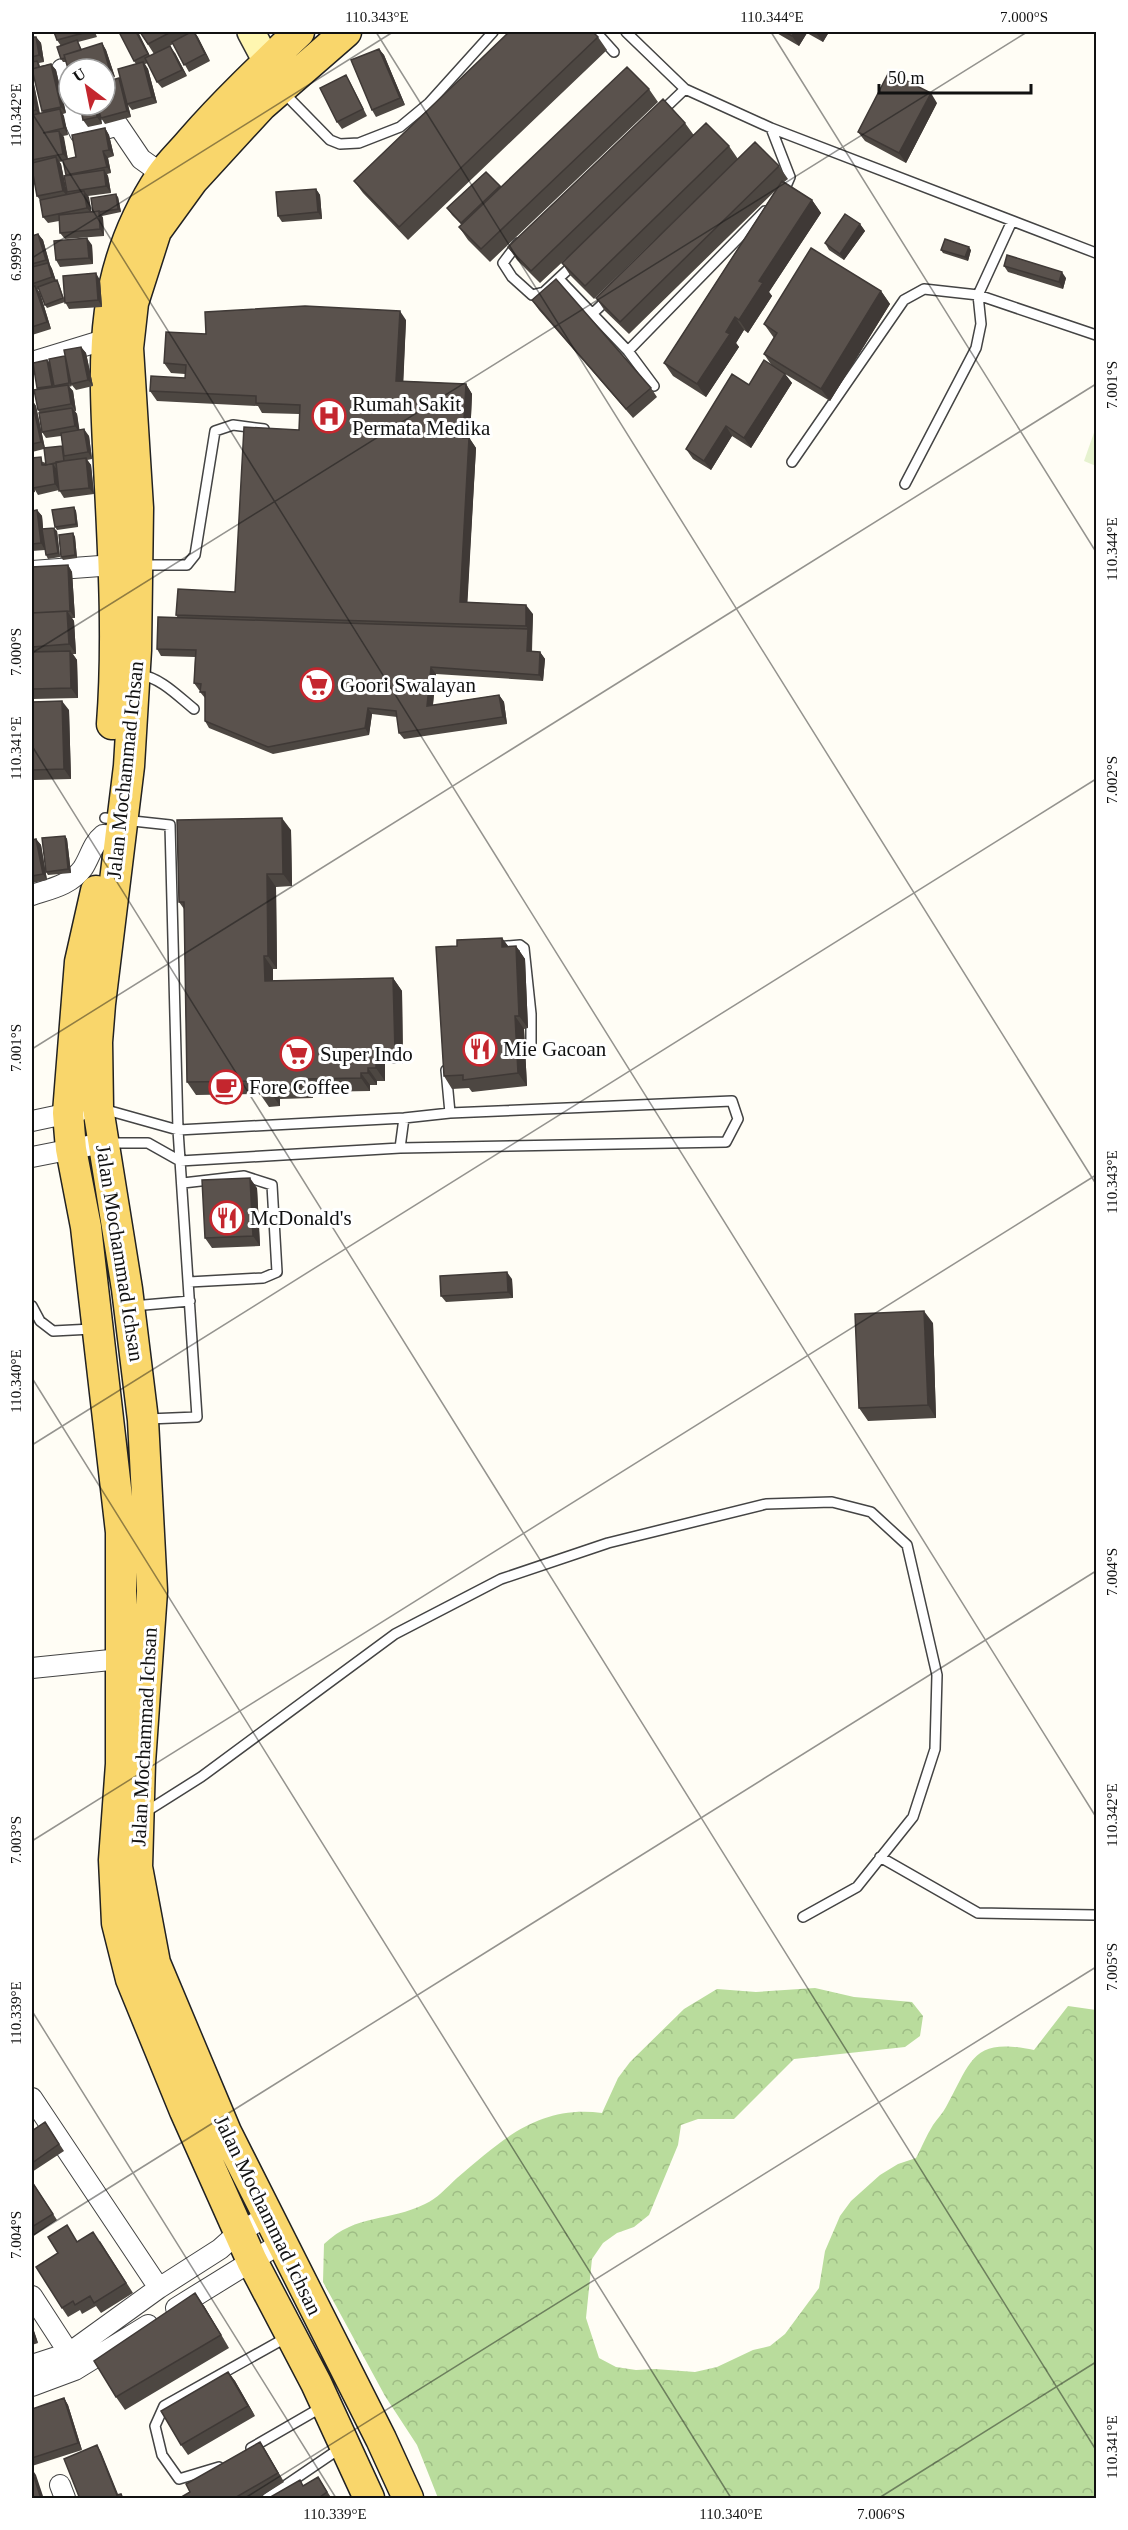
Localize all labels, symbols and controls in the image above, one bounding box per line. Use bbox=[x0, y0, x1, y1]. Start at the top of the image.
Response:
text: 110.343°E bbox=[345, 9, 409, 25]
text: 110.344°E bbox=[740, 9, 804, 25]
text: 7.000°S bbox=[1000, 9, 1048, 25]
north arrow bbox=[57, 57, 117, 117]
scale bar bbox=[879, 57, 1030, 95]
text: U bbox=[70, 64, 89, 85]
text: 50 m bbox=[888, 68, 925, 88]
text: 110.342°E bbox=[8, 83, 24, 147]
text: 6.999°S bbox=[8, 233, 24, 281]
text: 7.001°S bbox=[1104, 361, 1120, 409]
place label: Rumah Sakit Permata Medika bbox=[352, 392, 491, 440]
hospital icon: Rumah Sakit Permata Medika bbox=[311, 398, 347, 434]
text: 110.344°E bbox=[1104, 517, 1120, 581]
text: 7.000°S bbox=[8, 628, 24, 676]
street label: Jalan Mochammad Ichsan bbox=[102, 659, 148, 880]
supermarket icon: Goori Swalayan bbox=[299, 667, 335, 703]
place label: Goori Swalayan bbox=[340, 673, 476, 697]
text: 110.341°E bbox=[8, 716, 24, 780]
text: 7.002°S bbox=[1104, 756, 1120, 804]
text: 7.001°S bbox=[8, 1024, 24, 1072]
restaurant icon: Mie Gacoan bbox=[462, 1031, 498, 1067]
supermarket icon: Super Indo bbox=[279, 1036, 315, 1072]
place label: Mie Gacoan bbox=[503, 1037, 607, 1061]
place label: Super Indo bbox=[320, 1042, 413, 1066]
cafe icon: Fore Coffee bbox=[208, 1069, 244, 1105]
place label: Fore Coffee bbox=[249, 1075, 350, 1099]
street label: Jalan Mochammad Ichsan bbox=[91, 1143, 149, 1364]
text: 110.343°E bbox=[1104, 1150, 1120, 1214]
restaurant icon: McDonald's bbox=[209, 1200, 245, 1236]
place label: McDonald's bbox=[250, 1206, 352, 1230]
text: 110.340°E bbox=[8, 1349, 24, 1413]
text: 7.004°S bbox=[1104, 1548, 1120, 1596]
street label: Jalan Mochammad Ichsan bbox=[126, 1626, 162, 1847]
text: 110.342°E bbox=[1104, 1783, 1120, 1847]
text: 7.003°S bbox=[8, 1816, 24, 1864]
text: 7.005°S bbox=[1104, 1943, 1120, 1991]
text: 110.339°E bbox=[8, 1981, 24, 2045]
street label: Jalan Mochammad Ichsan bbox=[209, 2111, 327, 2319]
text: 7.004°S bbox=[8, 2211, 24, 2259]
text: 110.341°E bbox=[1104, 2415, 1120, 2479]
text: 110.339°E bbox=[303, 2506, 367, 2522]
text: 110.340°E bbox=[699, 2506, 763, 2522]
text: 7.006°S bbox=[857, 2506, 905, 2522]

